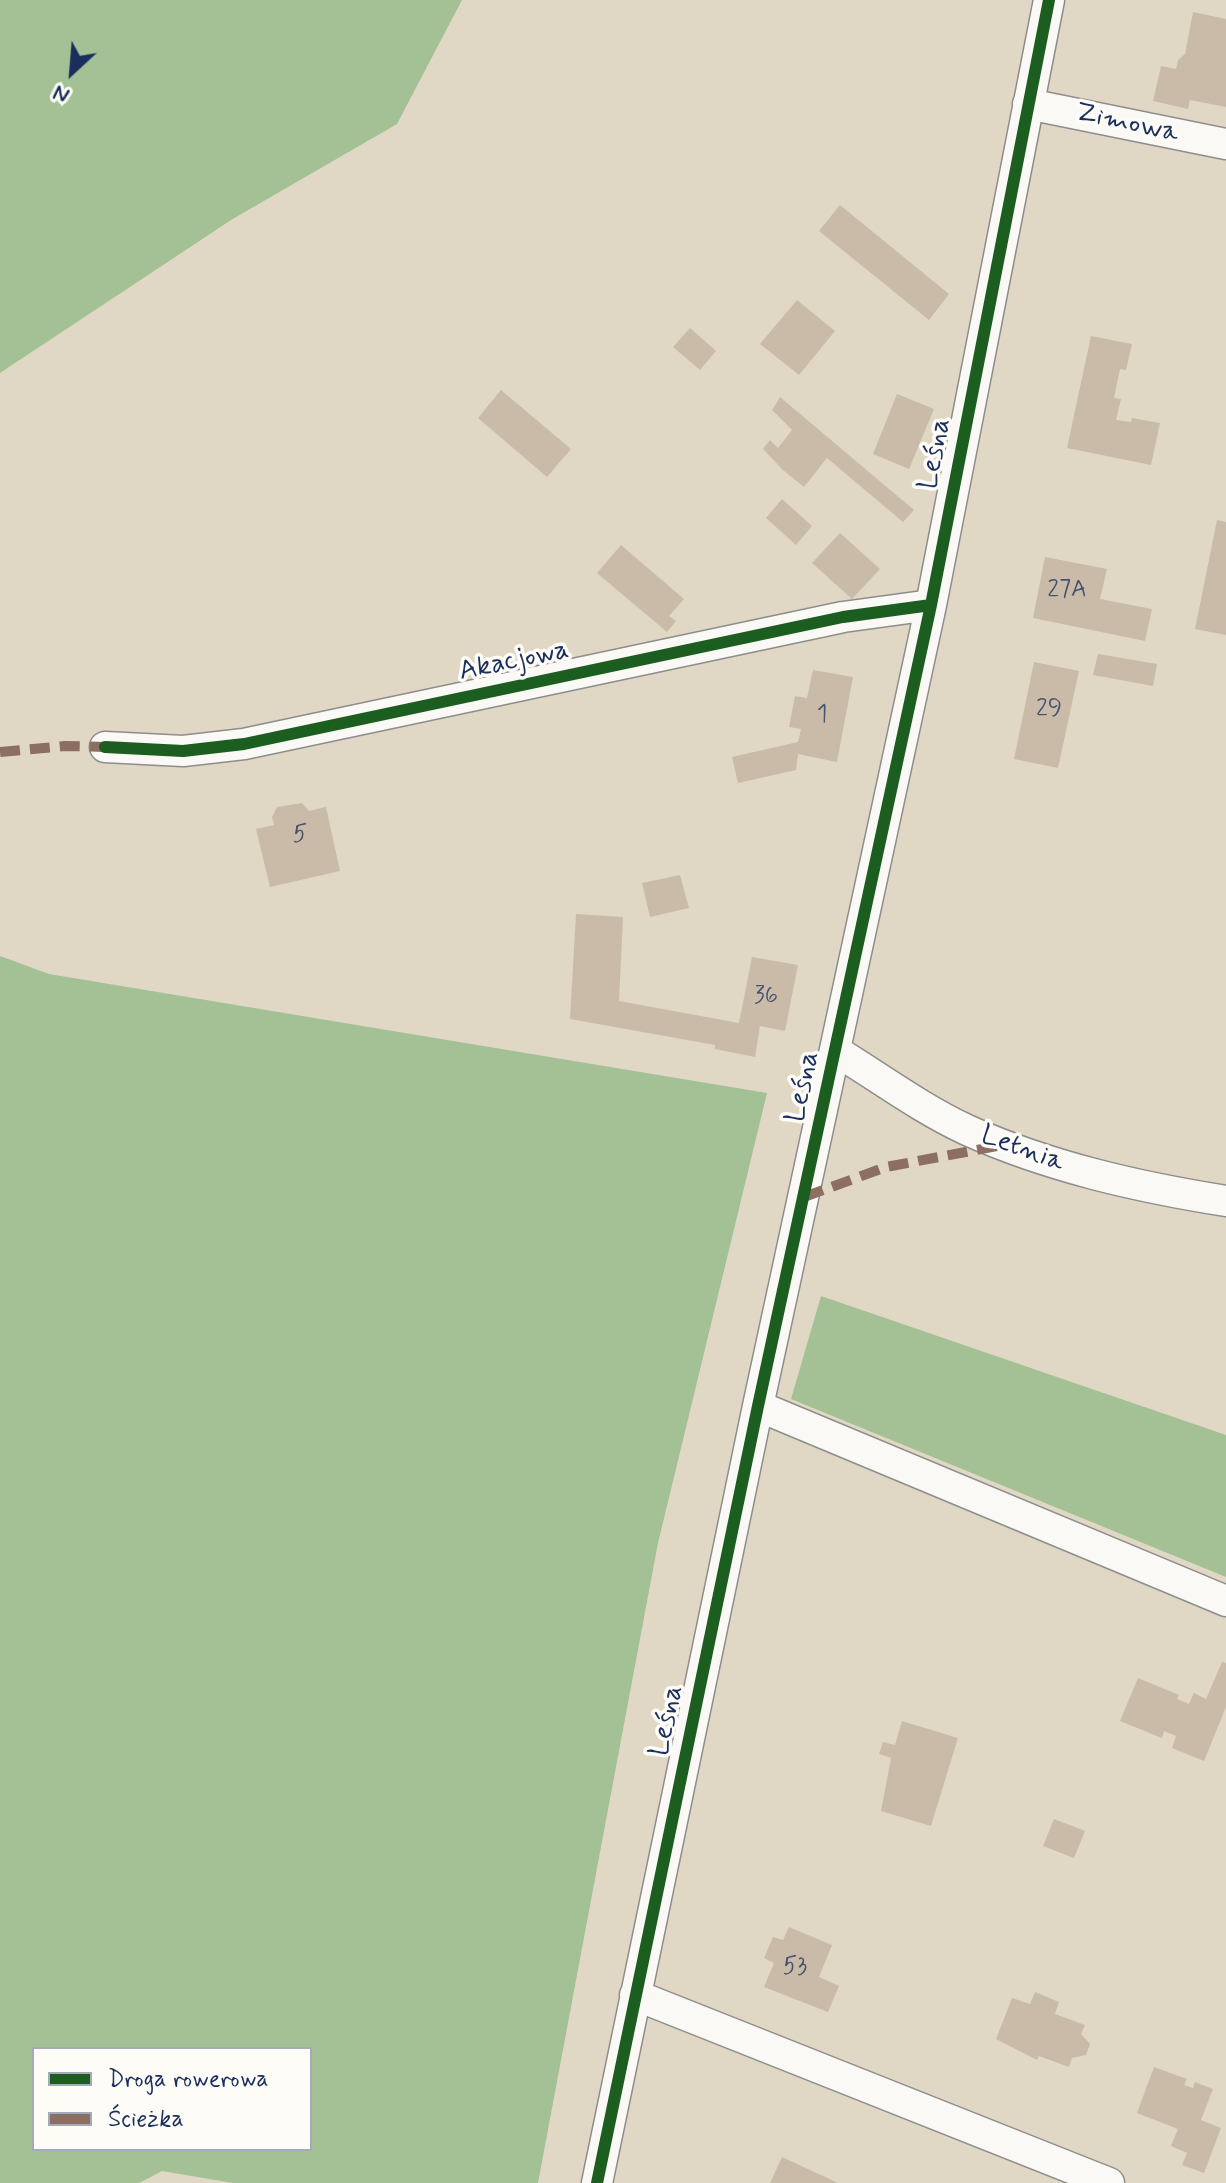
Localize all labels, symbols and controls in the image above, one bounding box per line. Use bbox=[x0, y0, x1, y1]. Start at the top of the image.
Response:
north arrow bbox=[32, 32, 112, 112]
text: N bbox=[49, 78, 74, 109]
street label: Zimowa bbox=[1072, 97, 1182, 151]
street label: Leśna bbox=[913, 416, 959, 492]
house number: 27A bbox=[1047, 577, 1087, 605]
street label: Akacjowa bbox=[456, 634, 572, 690]
house number: 29 bbox=[1036, 696, 1062, 724]
house number: 1 bbox=[817, 702, 827, 730]
house number: 5 bbox=[293, 822, 307, 850]
house number: 36 bbox=[754, 983, 778, 1011]
street label: Leśna bbox=[780, 1048, 828, 1126]
street label: Letnia bbox=[976, 1119, 1068, 1181]
street label: Leśna bbox=[644, 1682, 692, 1760]
house number: 53 bbox=[783, 1954, 807, 1982]
legend bbox=[32, 2047, 312, 2151]
text: Droga rowerowa bbox=[108, 2064, 269, 2095]
text: Ścieżka bbox=[108, 2104, 184, 2135]

